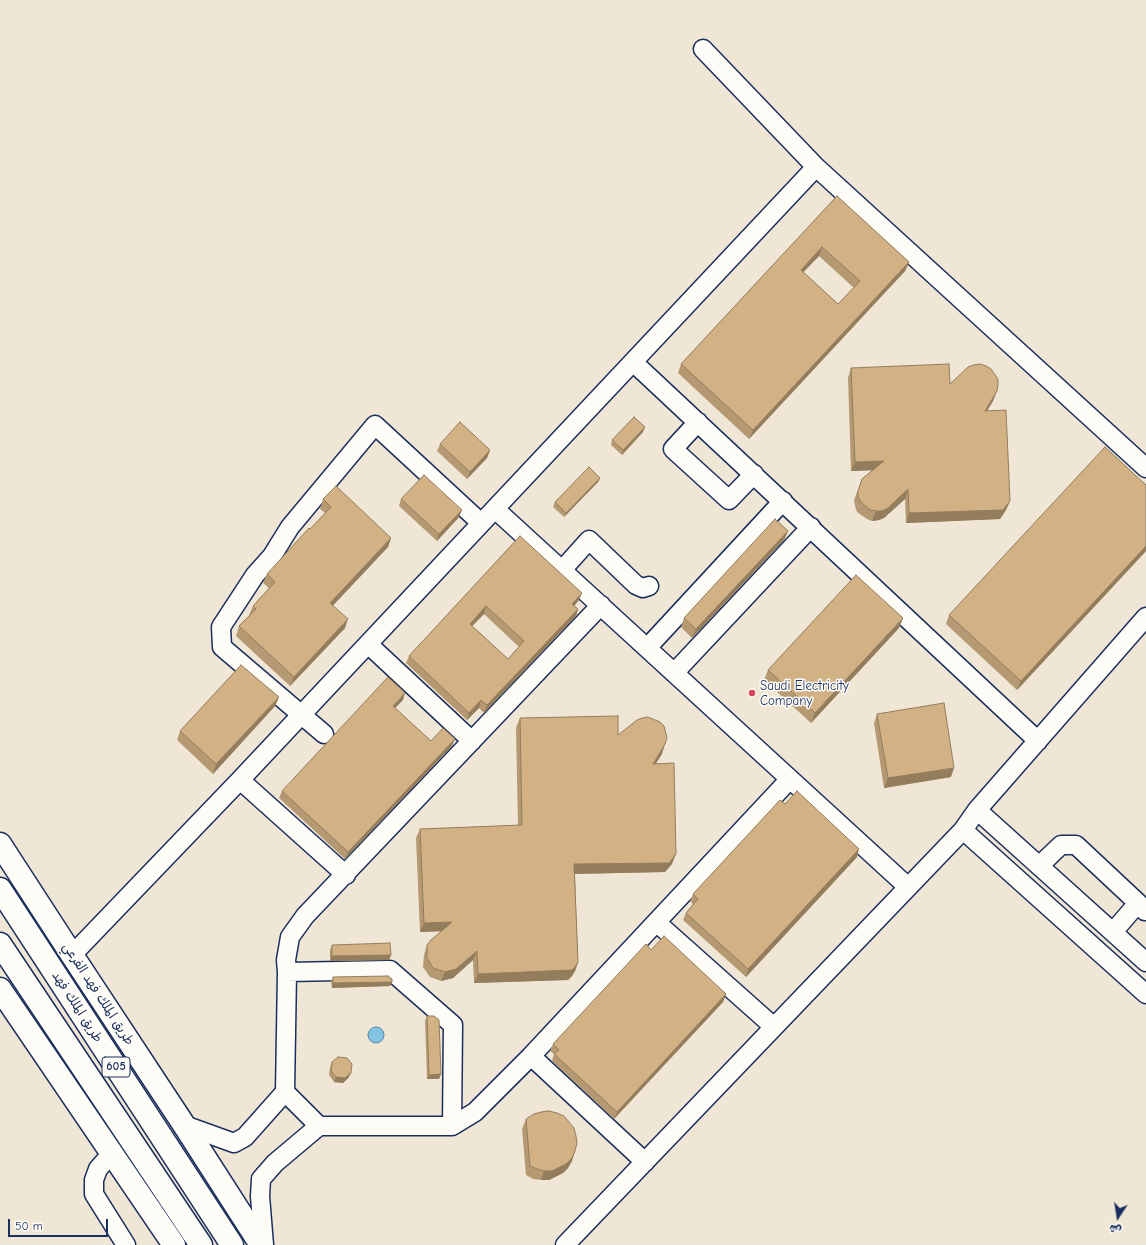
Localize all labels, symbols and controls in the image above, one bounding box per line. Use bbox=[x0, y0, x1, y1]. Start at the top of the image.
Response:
place label: Saudi Electricity Company bbox=[760, 678, 849, 709]
marker: Saudi Electricity Company bbox=[747, 688, 757, 698]
street label: طريق الملك فهد الفرعي bbox=[59, 940, 137, 1048]
street label: طريق الملك فهد bbox=[48, 969, 106, 1045]
road number: 605 bbox=[102, 1057, 130, 1077]
north arrow bbox=[1098, 1197, 1138, 1237]
scale bar bbox=[10, 1211, 110, 1237]
text: 50 m bbox=[15, 1219, 43, 1233]
text: ش bbox=[1108, 1222, 1123, 1237]

